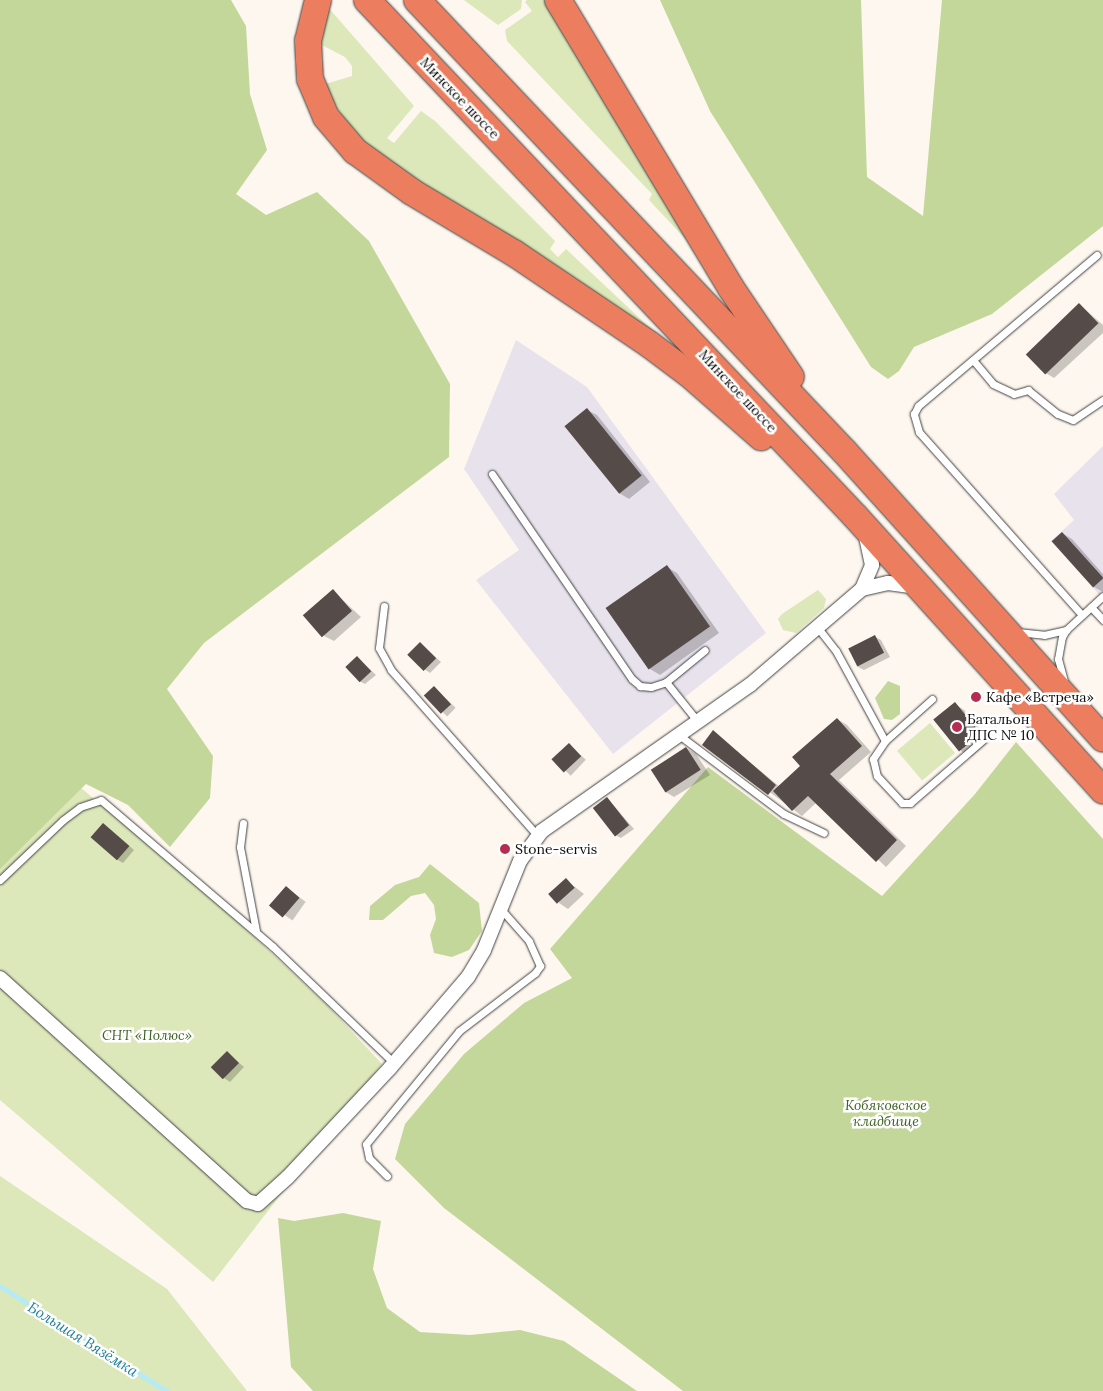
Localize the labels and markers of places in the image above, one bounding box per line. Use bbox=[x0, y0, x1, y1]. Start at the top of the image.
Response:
place label: Кафе «Встреча» bbox=[986, 689, 1094, 705]
marker: Кафе «Встреча» bbox=[970, 691, 982, 703]
place label: Батальон ДПС № 10 bbox=[967, 711, 1034, 744]
marker: Батальон ДПС № 10 bbox=[951, 721, 963, 733]
place label: Stone-servis bbox=[515, 841, 597, 857]
marker: Stone-servis bbox=[499, 843, 511, 855]

